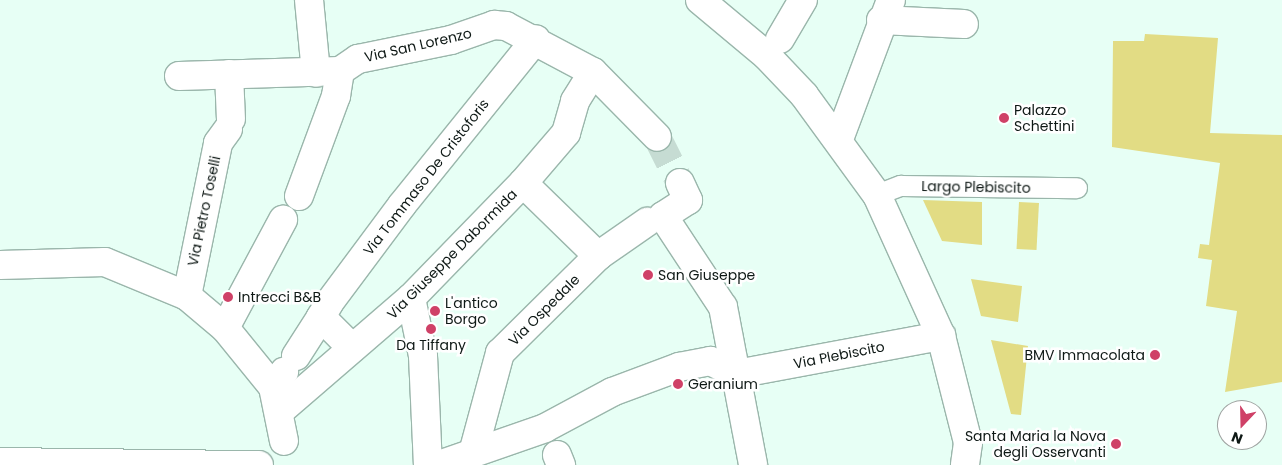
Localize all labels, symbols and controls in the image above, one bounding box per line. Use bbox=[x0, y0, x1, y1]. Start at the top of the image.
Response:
street label: Via San Lorenzo bbox=[363, 24, 473, 66]
street label: Via Tommaso De Cristoforis bbox=[360, 96, 492, 258]
place label: Palazzo Schettini bbox=[1014, 102, 1074, 134]
marker: Palazzo Schettini bbox=[998, 112, 1010, 124]
street label: Via Pietro Toselli bbox=[184, 154, 224, 268]
street label: Largo Plebiscito bbox=[921, 178, 1031, 196]
street label: Via Giuseppe Dabormida bbox=[384, 186, 520, 322]
place label: San Giuseppe bbox=[658, 267, 755, 283]
marker: San Giuseppe bbox=[642, 269, 654, 281]
street label: Via Ospedale bbox=[505, 271, 583, 349]
place label: Intrecci B&B bbox=[238, 289, 321, 305]
marker: Intrecci B&B bbox=[222, 291, 234, 303]
place label: L'antico Borgo bbox=[445, 295, 498, 328]
marker: L'antico Borgo bbox=[429, 305, 441, 317]
marker: Da Tiffany bbox=[425, 323, 437, 335]
place label: Da Tiffany bbox=[396, 337, 466, 353]
street label: Via Plebiscito bbox=[792, 338, 886, 372]
place label: BMV Immacolata bbox=[1024, 347, 1145, 363]
marker: BMV Immacolata bbox=[1149, 349, 1161, 361]
place label: Geranium bbox=[688, 376, 758, 392]
marker: Geranium bbox=[672, 378, 684, 390]
north arrow bbox=[1217, 400, 1267, 450]
text: N bbox=[1228, 427, 1245, 449]
place label: Santa Maria la Nova degli Osservanti bbox=[965, 428, 1106, 461]
marker: Santa Maria la Nova degli Osservanti bbox=[1110, 438, 1122, 450]

